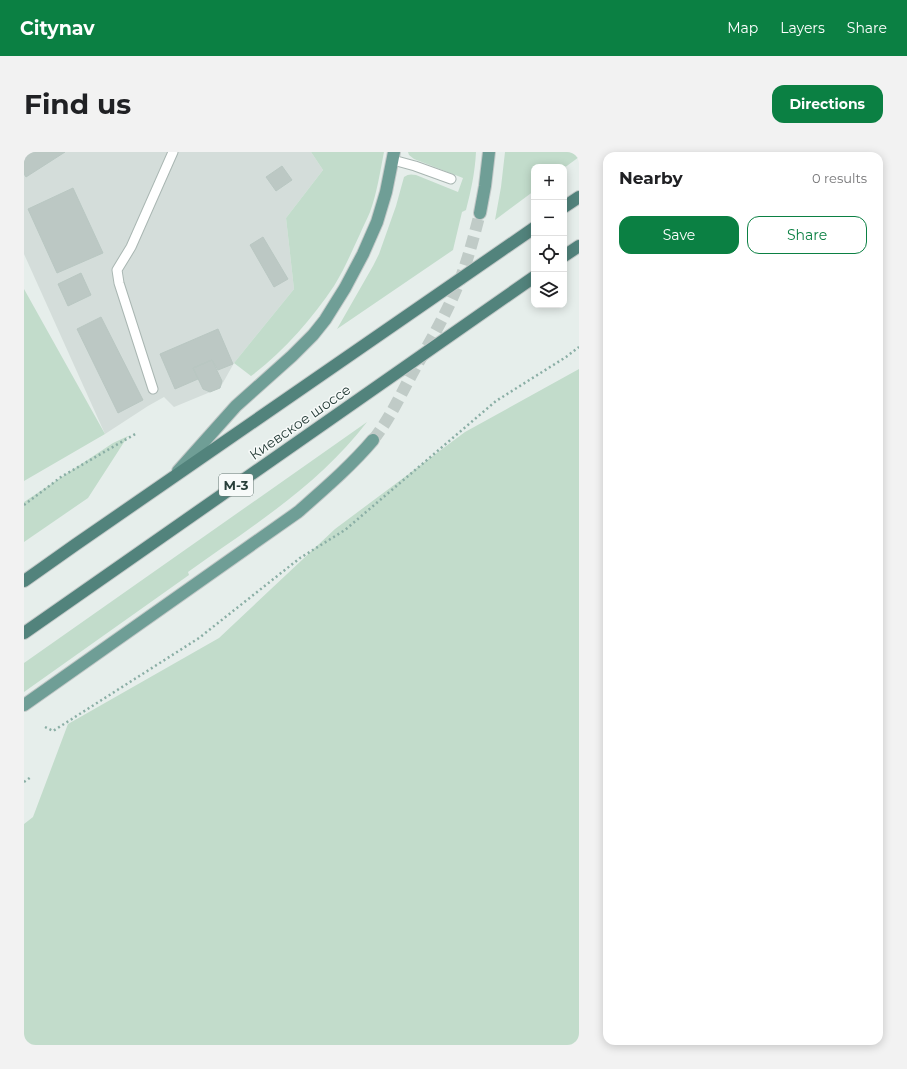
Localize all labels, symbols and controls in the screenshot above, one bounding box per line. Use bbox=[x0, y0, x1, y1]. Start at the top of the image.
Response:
text: Citynav bbox=[20, 17, 95, 40]
text: Map bbox=[727, 19, 758, 37]
text: Layers bbox=[780, 19, 825, 37]
text: Share bbox=[847, 19, 887, 37]
button: Directions bbox=[772, 85, 883, 123]
text: Find us bbox=[24, 87, 131, 121]
map controls bbox=[531, 164, 567, 308]
button: + bbox=[531, 164, 567, 200]
text: Nearby bbox=[619, 168, 683, 188]
text: 0 results bbox=[812, 170, 867, 186]
button: − bbox=[531, 200, 567, 236]
button: Save bbox=[619, 216, 739, 254]
button: Share bbox=[747, 216, 867, 254]
button: locate bbox=[531, 236, 567, 272]
button: layers bbox=[531, 272, 567, 308]
street label: Киевское шоссе bbox=[246, 380, 354, 464]
road number: М-3 bbox=[219, 474, 253, 496]

